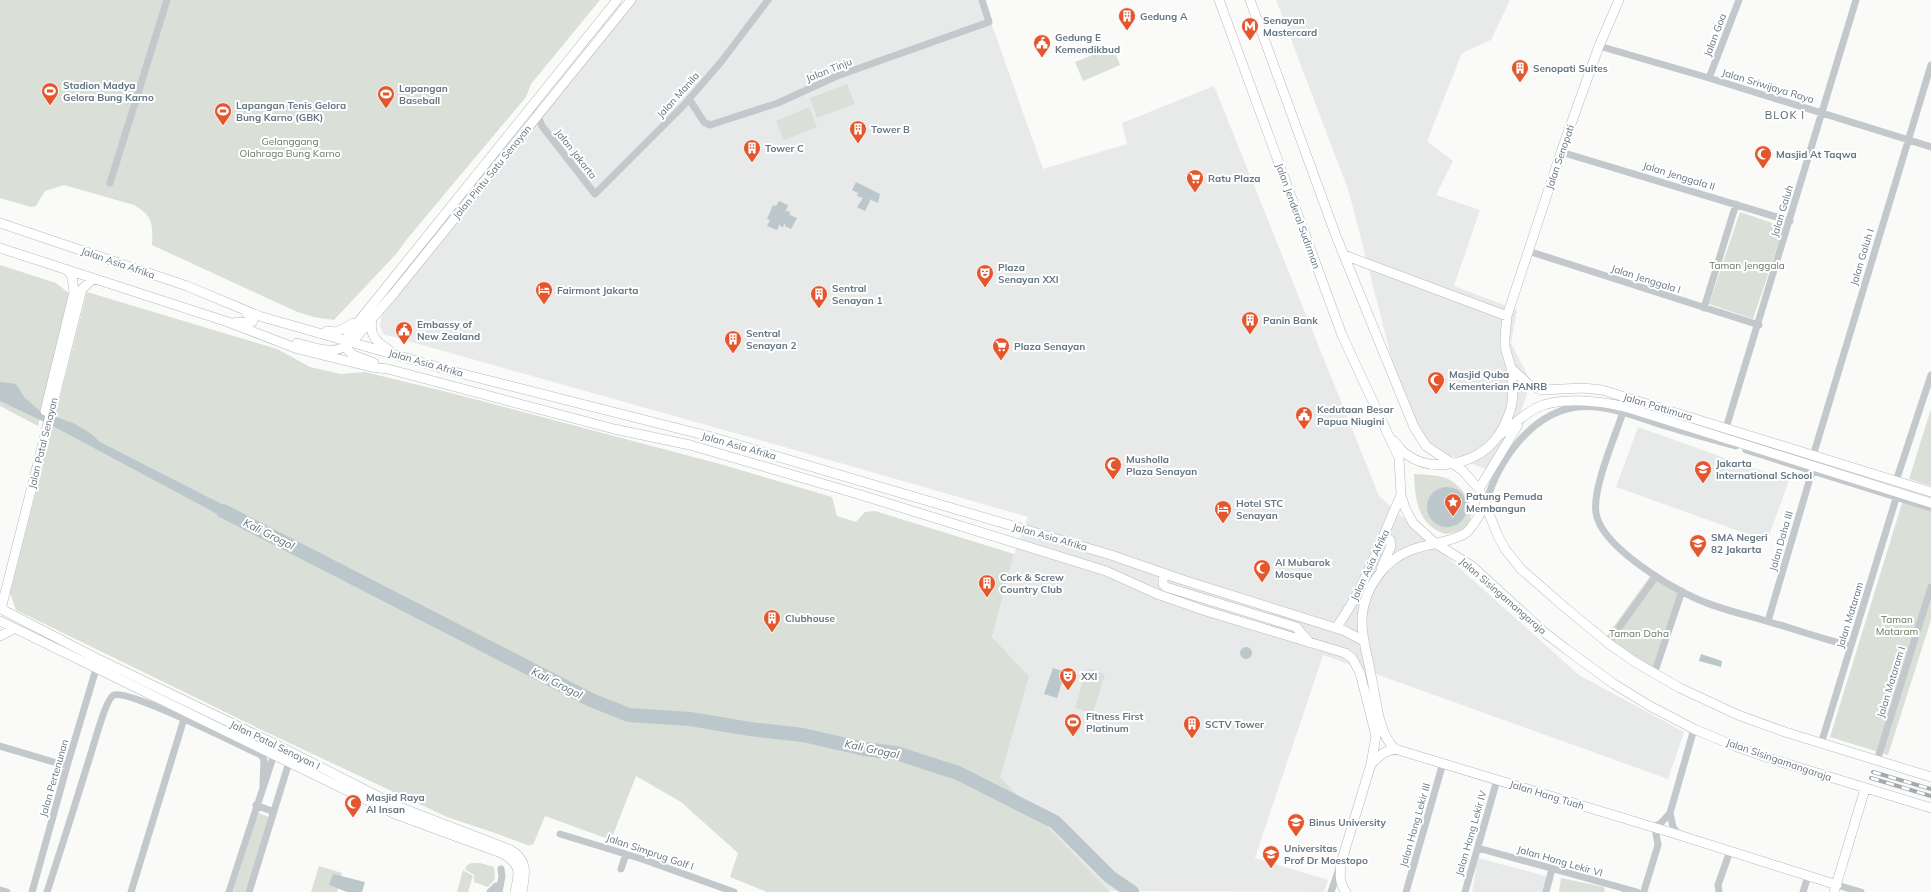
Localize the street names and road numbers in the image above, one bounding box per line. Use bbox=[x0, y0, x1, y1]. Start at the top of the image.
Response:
street label: Jalan Goa bbox=[1701, 12, 1729, 58]
street label: Jalan Tinju bbox=[804, 55, 854, 85]
street label: Jalan Sriwijaya Raya bbox=[1720, 66, 1816, 106]
street label: Jalan Manila bbox=[654, 69, 702, 121]
street label: Jalan Pintu Satu Senayan bbox=[450, 122, 534, 222]
street label: Jalan Senopati bbox=[1543, 123, 1577, 191]
street label: Jalan Jakarta bbox=[552, 126, 600, 182]
street label: Jalan Jenggala II bbox=[1641, 159, 1717, 193]
street label: Jalan Jenderal Sudirman bbox=[1273, 161, 1323, 271]
street label: Jalan Galuh bbox=[1768, 183, 1796, 238]
street label: Jalan Galuh I bbox=[1847, 227, 1877, 287]
street label: Jalan Asia Afrika bbox=[79, 244, 157, 282]
street label: Jalan Jenggala I bbox=[1610, 262, 1682, 296]
street label: Jalan Asia Afrika bbox=[387, 346, 465, 380]
street label: Jalan Pattimura bbox=[1622, 390, 1694, 424]
street label: Jalan Patal Senayan bbox=[25, 396, 61, 490]
street label: Jalan Asia Afrika bbox=[700, 429, 778, 463]
street label: Jalan Daha III bbox=[1766, 509, 1796, 573]
street label: Jalan Asia Afrika bbox=[1011, 520, 1089, 554]
street label: Jalan Asia Afrika bbox=[1348, 527, 1392, 603]
street label: Jalan Sisingamangaraja bbox=[1457, 555, 1549, 637]
street label: Jalan Mataram bbox=[1834, 580, 1866, 650]
street label: Jalan Mataram I bbox=[1874, 645, 1908, 719]
street label: Jalan Patal Senayan I bbox=[228, 718, 322, 772]
street label: Jalan Sisingamangaraja bbox=[1725, 736, 1833, 784]
street label: Jalan Pertenunan bbox=[37, 738, 71, 818]
street label: Jalan Hang Tuah bbox=[1508, 777, 1586, 813]
street label: Jalan Hang Lekir III bbox=[1397, 782, 1433, 868]
street label: Jalan Hang Lekir IV bbox=[1453, 789, 1489, 877]
street label: Jalan Simprug Golf I bbox=[605, 831, 695, 873]
street label: Jalan Hang Lekir VI bbox=[1516, 843, 1604, 879]

